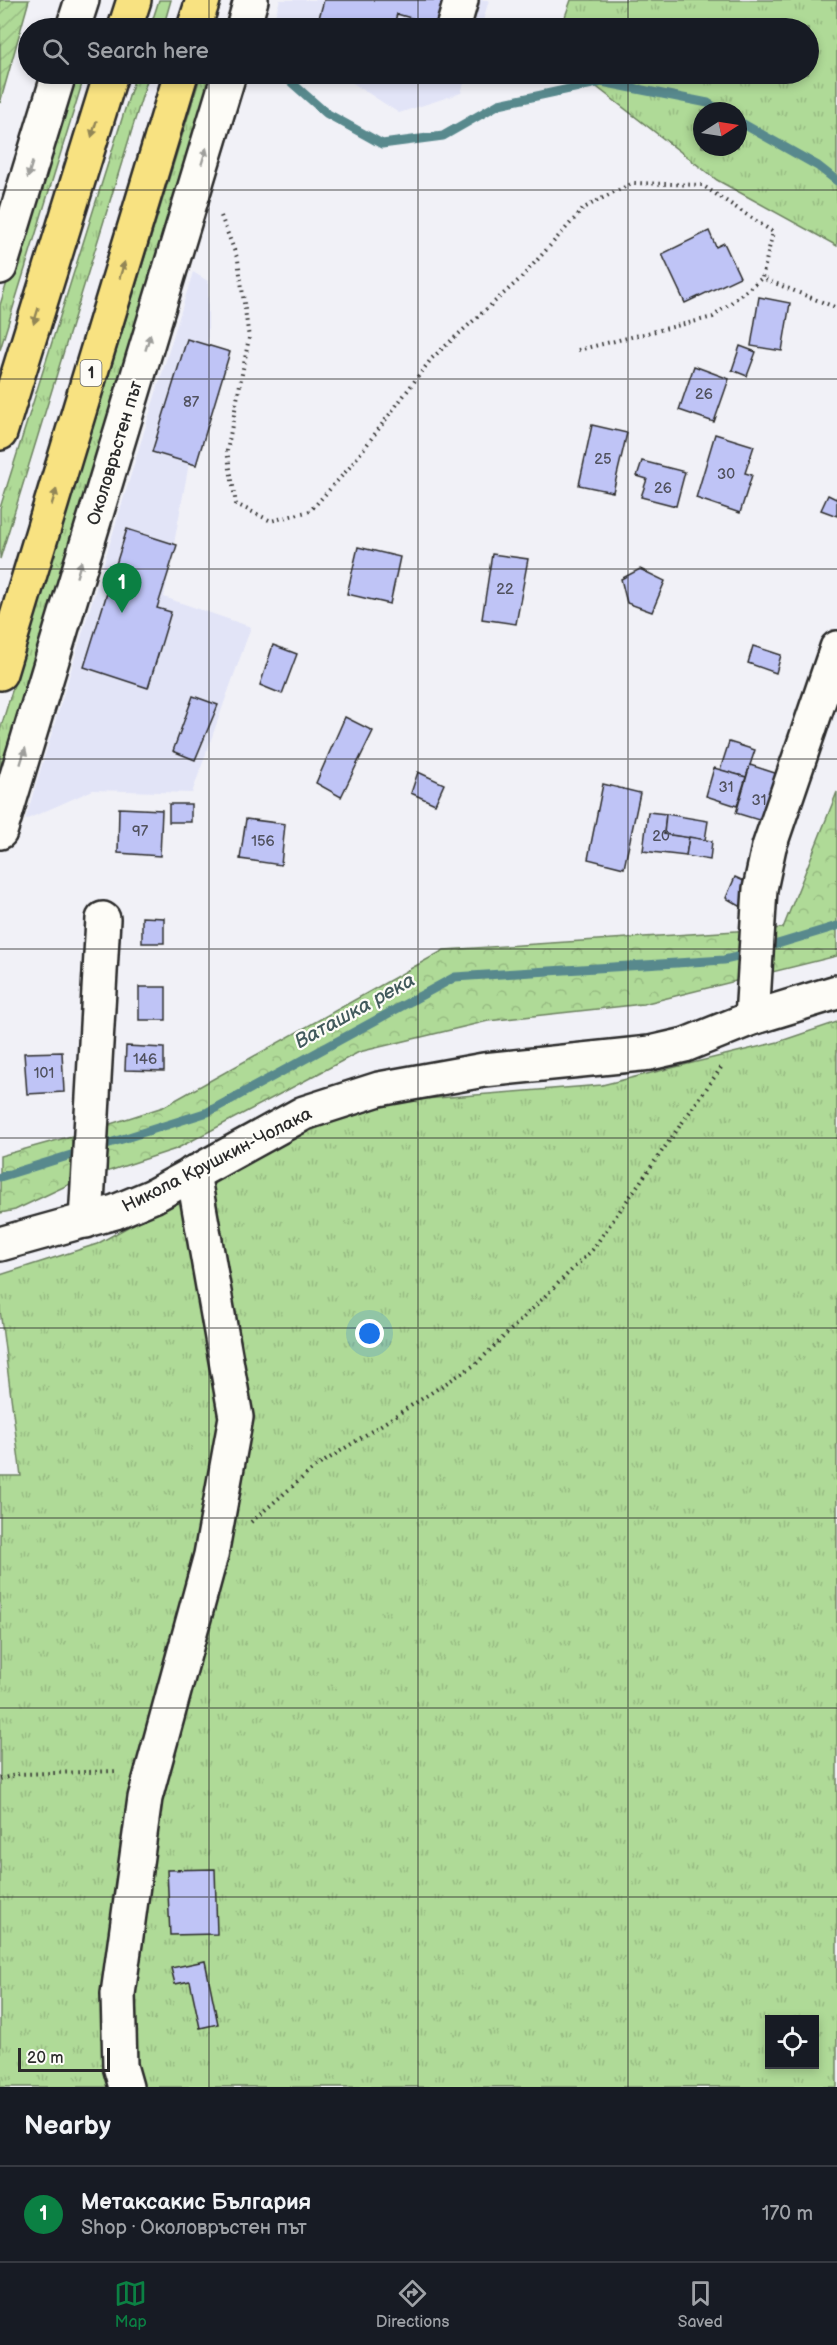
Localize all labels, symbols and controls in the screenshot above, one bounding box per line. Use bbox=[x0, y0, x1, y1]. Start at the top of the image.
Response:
search box bbox=[18, 18, 819, 84]
icon: search bbox=[39, 35, 72, 68]
text: Search here bbox=[87, 38, 209, 65]
north arrow bbox=[693, 102, 747, 156]
one-way arrow bbox=[89, 120, 98, 138]
one-way arrow bbox=[200, 147, 209, 165]
one-way arrow bbox=[25, 161, 34, 179]
one-way arrow bbox=[118, 261, 127, 279]
one-way arrow bbox=[31, 307, 40, 325]
one-way arrow bbox=[144, 333, 153, 351]
road number: 1 bbox=[80, 360, 101, 386]
street label: Околовръстен път bbox=[83, 378, 147, 528]
house number: 26 bbox=[695, 385, 713, 404]
house number: 87 bbox=[183, 393, 200, 412]
house number: 25 bbox=[594, 450, 612, 469]
house number: 30 bbox=[717, 465, 735, 484]
house number: 26 bbox=[654, 479, 672, 498]
one-way arrow bbox=[50, 488, 59, 506]
one-way arrow bbox=[75, 560, 84, 578]
pin: 1 bbox=[102, 564, 142, 613]
house number: 22 bbox=[496, 580, 514, 599]
one-way arrow bbox=[19, 747, 28, 765]
house number: 31 bbox=[718, 778, 734, 797]
house number: 31 bbox=[751, 791, 767, 810]
house number: 97 bbox=[132, 822, 149, 841]
house number: 20 bbox=[652, 827, 670, 846]
house number: 156 bbox=[251, 832, 275, 851]
water label: Ваташка река bbox=[291, 968, 419, 1054]
house number: 146 bbox=[133, 1050, 157, 1069]
house number: 101 bbox=[34, 1064, 54, 1083]
street label: Никола Крушкин-Чолака bbox=[119, 1103, 316, 1217]
your location bbox=[355, 1319, 384, 1348]
map controls bbox=[765, 2015, 819, 2069]
button: locate bbox=[765, 2015, 819, 2069]
scale bar bbox=[18, 2045, 110, 2072]
text: 20 m bbox=[27, 2049, 63, 2068]
text: Nearby bbox=[24, 2111, 111, 2142]
text: Метаксакис България bbox=[81, 2189, 311, 2216]
text: 1 bbox=[39, 2202, 48, 2226]
text: 170 m bbox=[762, 2202, 813, 2226]
text: Shop · Околовръстен път bbox=[81, 2216, 307, 2240]
tab: Map bbox=[114, 2277, 147, 2332]
tab: Directions bbox=[376, 2277, 449, 2332]
tab: Saved bbox=[678, 2277, 723, 2332]

